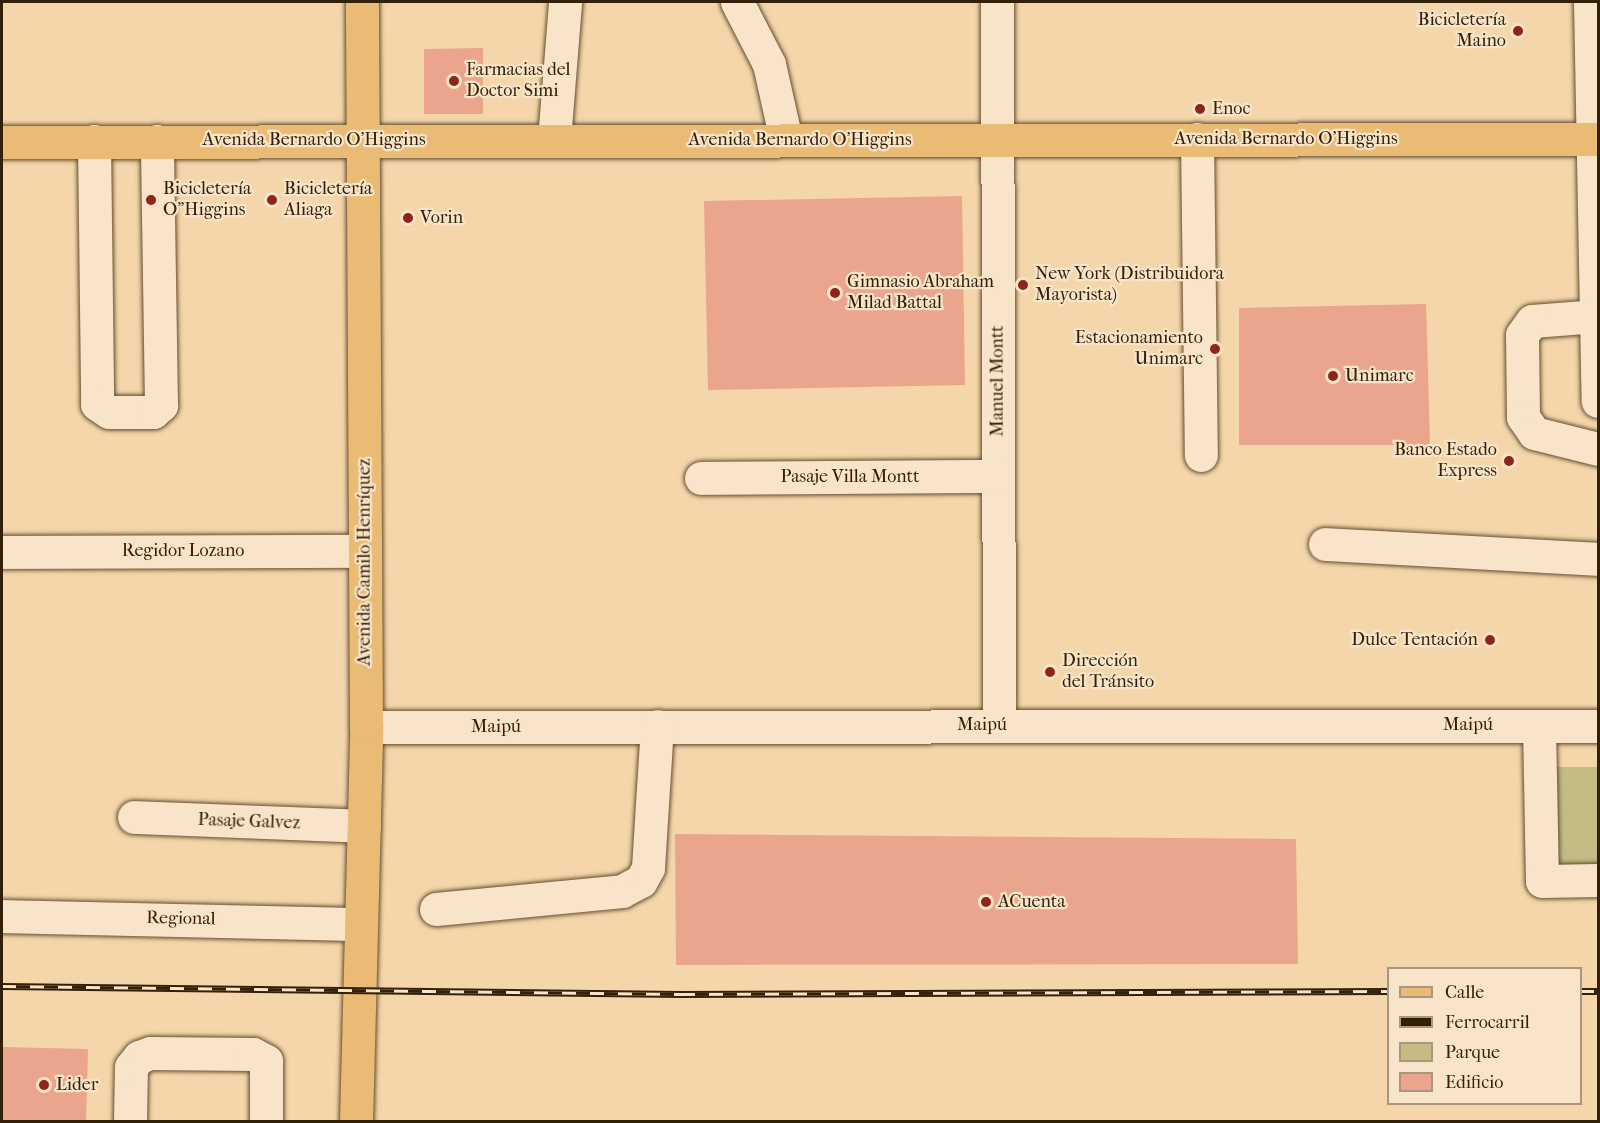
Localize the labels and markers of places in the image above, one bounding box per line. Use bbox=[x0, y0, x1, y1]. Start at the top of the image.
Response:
place label: Bicicletería Maino bbox=[1418, 10, 1506, 52]
marker: Bicicletería Maino bbox=[1511, 24, 1525, 38]
place label: Farmacias del Doctor Simi bbox=[466, 60, 571, 103]
marker: Farmacias del Doctor Simi bbox=[447, 74, 461, 88]
place label: Enoc bbox=[1212, 98, 1250, 120]
marker: Enoc bbox=[1193, 102, 1207, 116]
place label: Bicicletería O"Higgins bbox=[163, 179, 251, 222]
place label: Bicicletería Aliaga bbox=[284, 179, 372, 222]
marker: Bicicletería O"Higgins bbox=[144, 193, 158, 207]
marker: Bicicletería Aliaga bbox=[265, 193, 279, 207]
place label: Vorin bbox=[420, 207, 463, 229]
marker: Vorin bbox=[401, 211, 415, 225]
place label: New York (Distribuidora Mayorista) bbox=[1035, 264, 1224, 306]
place label: Gimnasio Abraham Milad Battal bbox=[847, 272, 994, 314]
marker: New York (Distribuidora Mayorista) bbox=[1016, 278, 1030, 292]
marker: Gimnasio Abraham Milad Battal bbox=[828, 286, 842, 300]
place label: Estacionamiento Unimarc bbox=[1075, 328, 1203, 370]
marker: Estacionamiento Unimarc bbox=[1208, 342, 1222, 356]
place label: Unimarc bbox=[1345, 365, 1414, 387]
marker: Unimarc bbox=[1326, 369, 1340, 383]
place label: Banco Estado Express bbox=[1394, 440, 1497, 482]
marker: Banco Estado Express bbox=[1502, 454, 1516, 468]
place label: Dulce Tentación bbox=[1351, 629, 1478, 651]
marker: Dulce Tentación bbox=[1483, 633, 1497, 647]
place label: Dirección del Tránsito bbox=[1062, 651, 1154, 694]
marker: Dirección del Tránsito bbox=[1043, 665, 1057, 679]
place label: ACuenta bbox=[998, 891, 1065, 913]
marker: ACuenta bbox=[979, 895, 993, 909]
place label: Lider bbox=[56, 1074, 98, 1096]
marker: Lider bbox=[37, 1078, 51, 1092]

